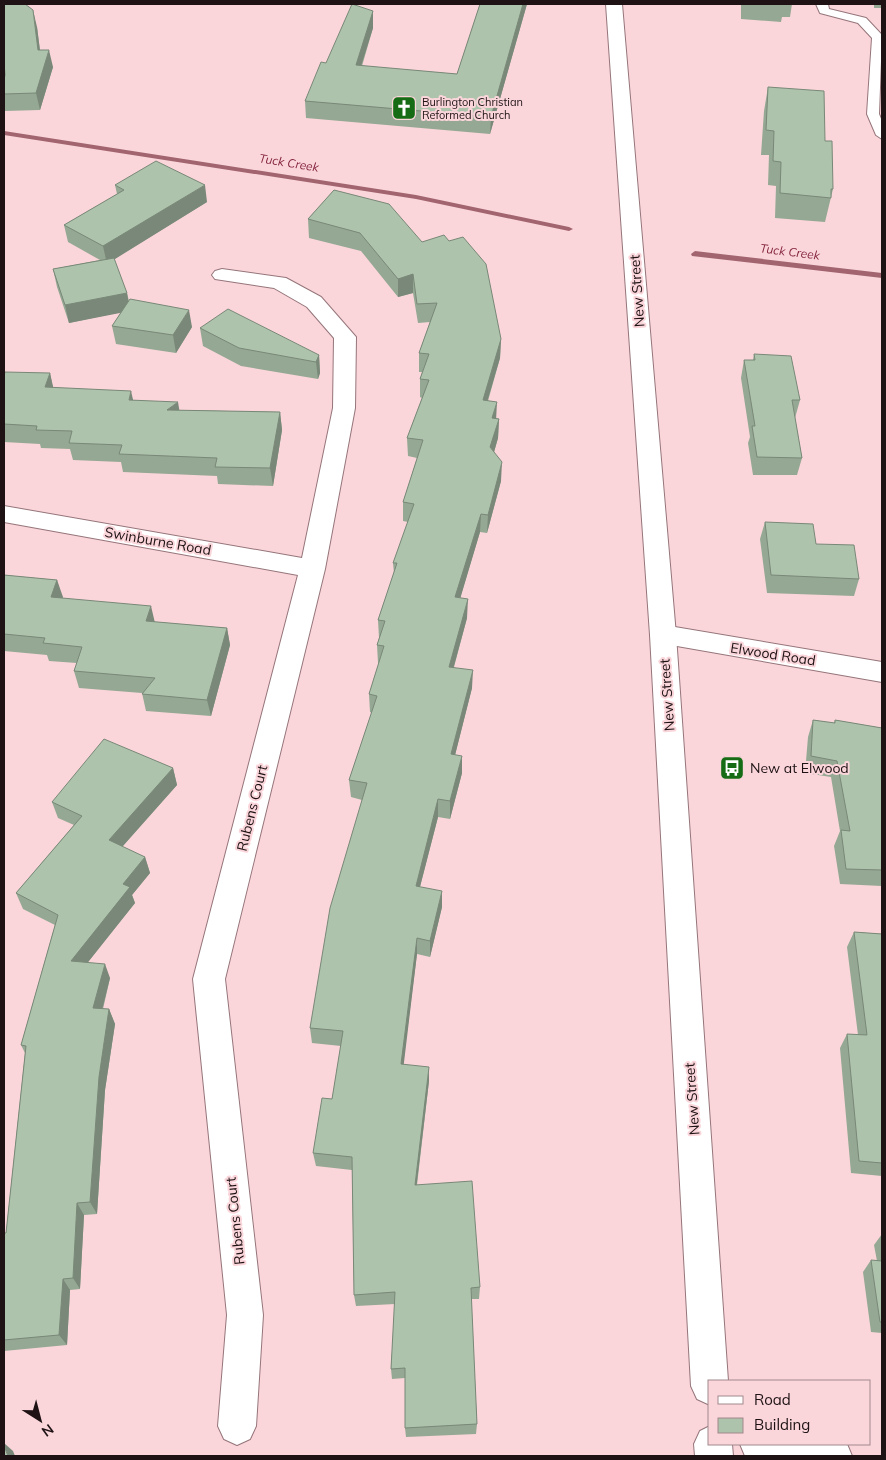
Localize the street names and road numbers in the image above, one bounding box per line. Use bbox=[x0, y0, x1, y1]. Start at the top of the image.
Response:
street label: New Street bbox=[625, 254, 649, 328]
street label: Swinburne Road bbox=[103, 523, 213, 559]
street label: Elwood Road bbox=[729, 638, 817, 670]
street label: New Street bbox=[655, 658, 679, 732]
street label: Rubens Court bbox=[233, 763, 271, 853]
street label: New Street bbox=[680, 1062, 704, 1136]
street label: Rubens Court bbox=[221, 1176, 249, 1266]

